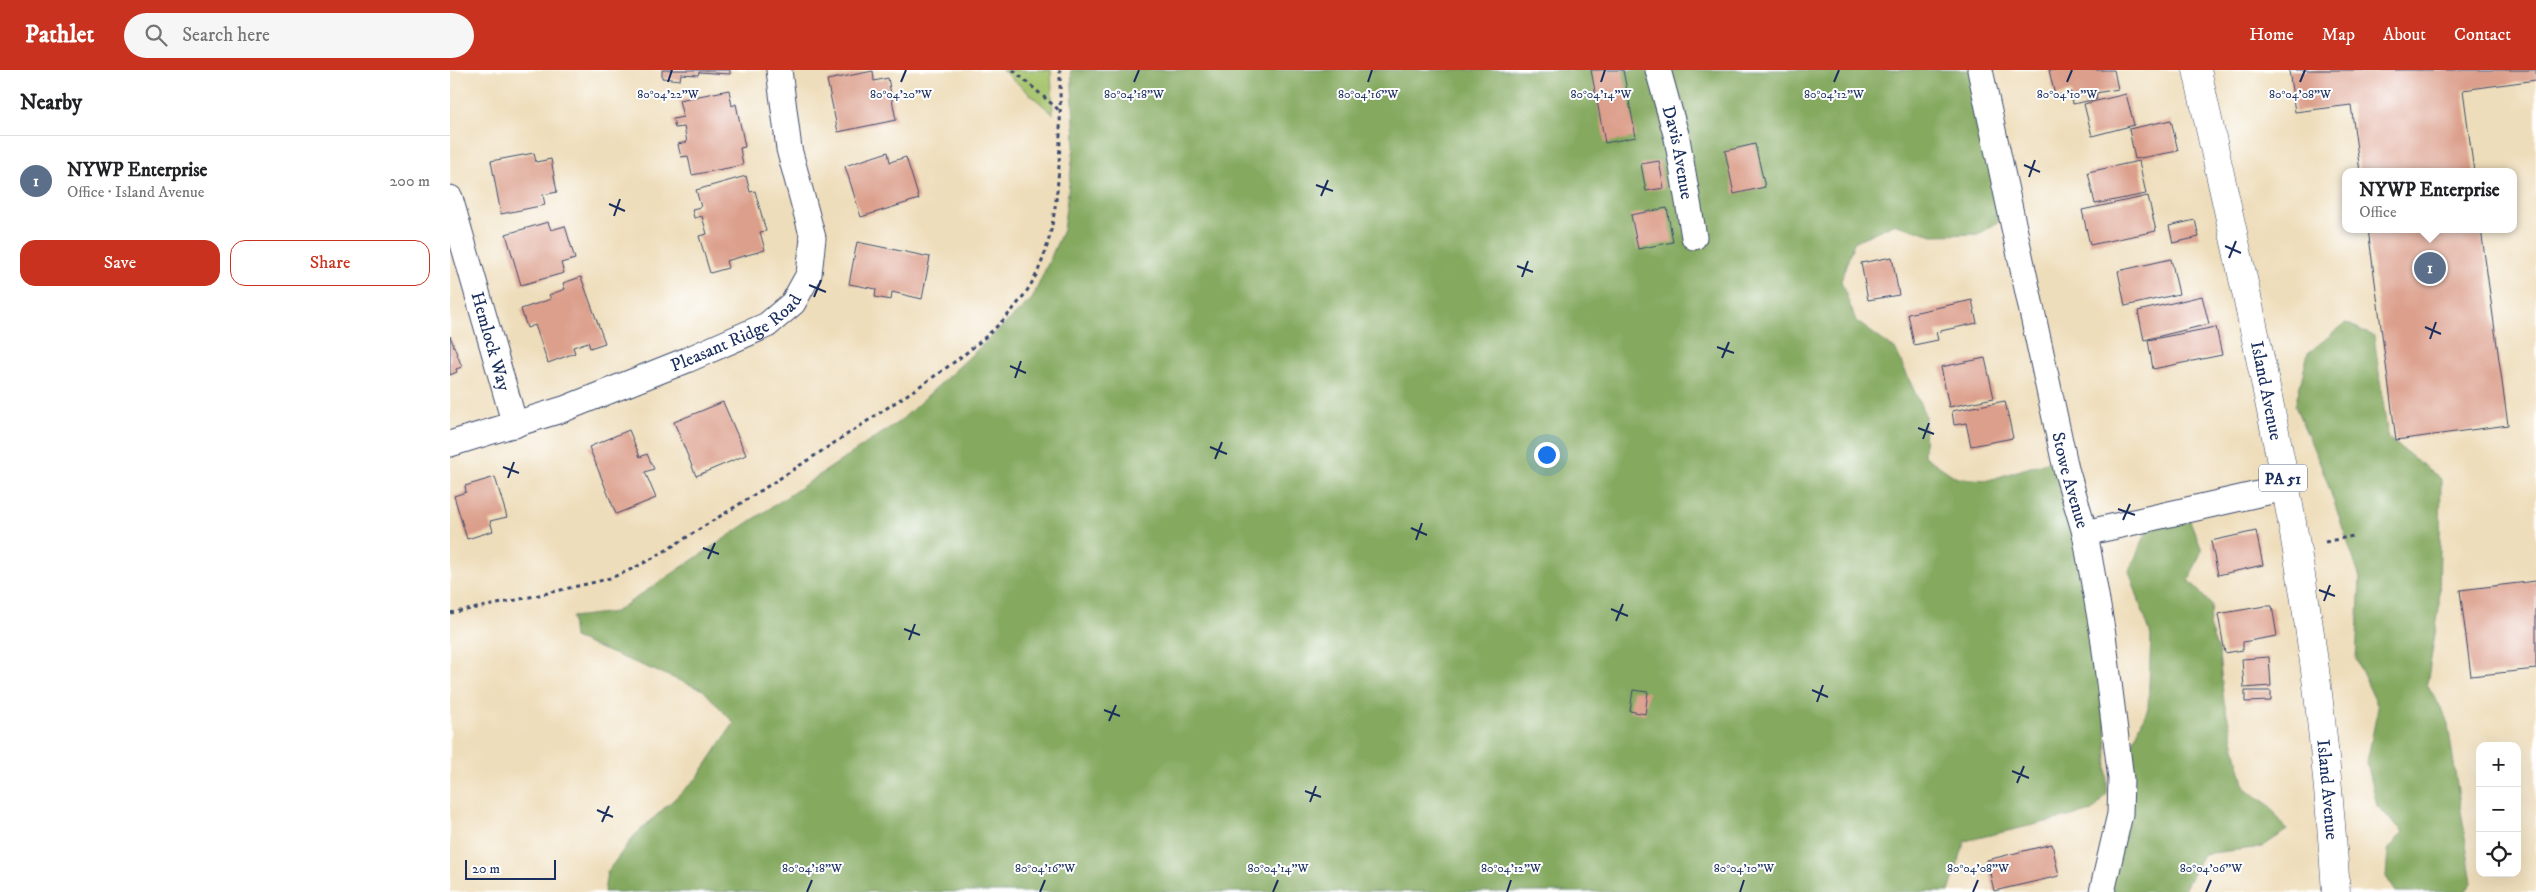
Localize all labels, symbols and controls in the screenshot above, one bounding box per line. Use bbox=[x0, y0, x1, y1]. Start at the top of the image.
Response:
search box bbox=[124, 13, 474, 58]
text: Pathlet bbox=[25, 20, 94, 50]
icon: search bbox=[142, 21, 170, 49]
text: Search here bbox=[182, 24, 270, 47]
text: Home bbox=[2249, 24, 2294, 46]
text: Map bbox=[2322, 24, 2355, 46]
text: About bbox=[2383, 24, 2426, 46]
text: Contact bbox=[2454, 24, 2511, 46]
text: 80°04'22"W bbox=[637, 87, 700, 102]
text: 80°04'20"W bbox=[870, 87, 933, 102]
text: 80°04'18"W bbox=[1104, 87, 1165, 102]
text: 80°04'16"W bbox=[1338, 87, 1399, 102]
text: 80°04'14"W bbox=[1571, 87, 1632, 102]
text: 80°04'12"W bbox=[1804, 87, 1865, 102]
text: 80°04'10"W bbox=[2037, 87, 2098, 102]
text: 80°04'08"W bbox=[2269, 87, 2332, 102]
text: Nearby bbox=[20, 90, 82, 116]
street label: Davis Avenue bbox=[1656, 103, 1697, 201]
text: NYWP Enterprise bbox=[67, 159, 207, 182]
popup bbox=[2342, 168, 2517, 233]
text: 1 bbox=[33, 171, 39, 191]
text: 200 m bbox=[389, 171, 430, 191]
text: NYWP Enterprise bbox=[2359, 179, 2500, 202]
text: Office · Island Avenue bbox=[67, 182, 204, 202]
text: Office bbox=[2359, 202, 2397, 222]
button: Save bbox=[20, 240, 220, 286]
button: Share bbox=[230, 240, 430, 286]
pin: 1 bbox=[2414, 249, 2446, 287]
street label: Hemlock Way bbox=[465, 289, 515, 394]
street label: Pleasant Ridge Road bbox=[668, 291, 807, 377]
street label: Island Avenue bbox=[2245, 339, 2286, 442]
street label: Stowe Avenue bbox=[2046, 430, 2093, 531]
your location bbox=[1534, 442, 1560, 468]
road number: PA 51 bbox=[2259, 464, 2307, 492]
street label: Island Avenue bbox=[2311, 738, 2342, 841]
map controls bbox=[2476, 742, 2521, 877]
button: + bbox=[2476, 742, 2521, 787]
button: − bbox=[2476, 787, 2521, 832]
button: locate bbox=[2476, 832, 2521, 877]
scale bar bbox=[465, 857, 556, 880]
text: 20 m bbox=[472, 860, 500, 878]
text: 80°04'18"W bbox=[782, 861, 843, 876]
text: 80°04'16"W bbox=[1015, 861, 1076, 876]
text: 80°04'14"W bbox=[1248, 861, 1309, 876]
text: 80°04'12"W bbox=[1481, 861, 1542, 876]
text: 80°04'10"W bbox=[1714, 861, 1775, 876]
text: 80°04'08"W bbox=[1947, 861, 2010, 876]
text: 80°04'06"W bbox=[2180, 861, 2243, 876]

